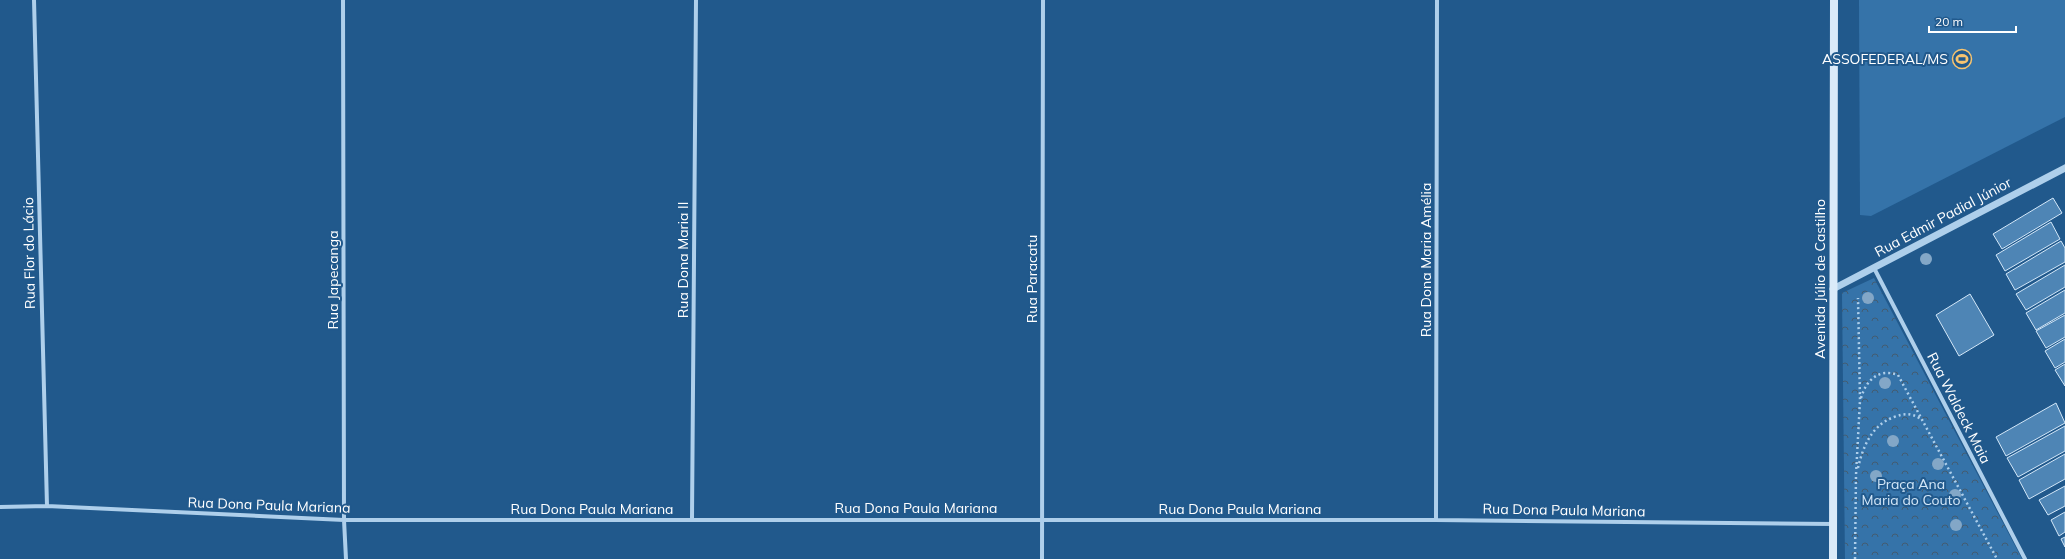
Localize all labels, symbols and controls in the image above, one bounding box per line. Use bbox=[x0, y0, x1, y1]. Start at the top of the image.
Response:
scale bar bbox=[1929, 8, 2016, 34]
text: 20 m bbox=[1935, 14, 1963, 29]
sports icon: ASSOFEDERAL/MS bbox=[1951, 48, 1973, 70]
place label: ASSOFEDERAL/MS bbox=[1822, 50, 1948, 68]
street label: Rua Edmir Padial Júnior bbox=[1872, 173, 2015, 261]
street label: Rua Dona Maria Amélia bbox=[1417, 183, 1435, 337]
street label: Rua Flor do Lácio bbox=[19, 197, 39, 309]
street label: Avenida Júlio de Castilho bbox=[1811, 199, 1829, 359]
street label: Rua Dona Maria II bbox=[674, 202, 692, 318]
street label: Rua Japecanga bbox=[324, 230, 342, 330]
street label: Rua Paracatu bbox=[1023, 235, 1041, 323]
street label: Rua Waldeck Maia bbox=[1923, 349, 1995, 467]
park label: Praça Ana Maria do Couto bbox=[1862, 475, 1960, 509]
street label: Rua Dona Paula Mariana bbox=[187, 493, 351, 517]
street label: Rua Dona Paula Mariana bbox=[834, 499, 998, 517]
street label: Rua Dona Paula Mariana bbox=[510, 500, 674, 518]
street label: Rua Dona Paula Mariana bbox=[1158, 500, 1322, 518]
street label: Rua Dona Paula Mariana bbox=[1482, 500, 1646, 520]

